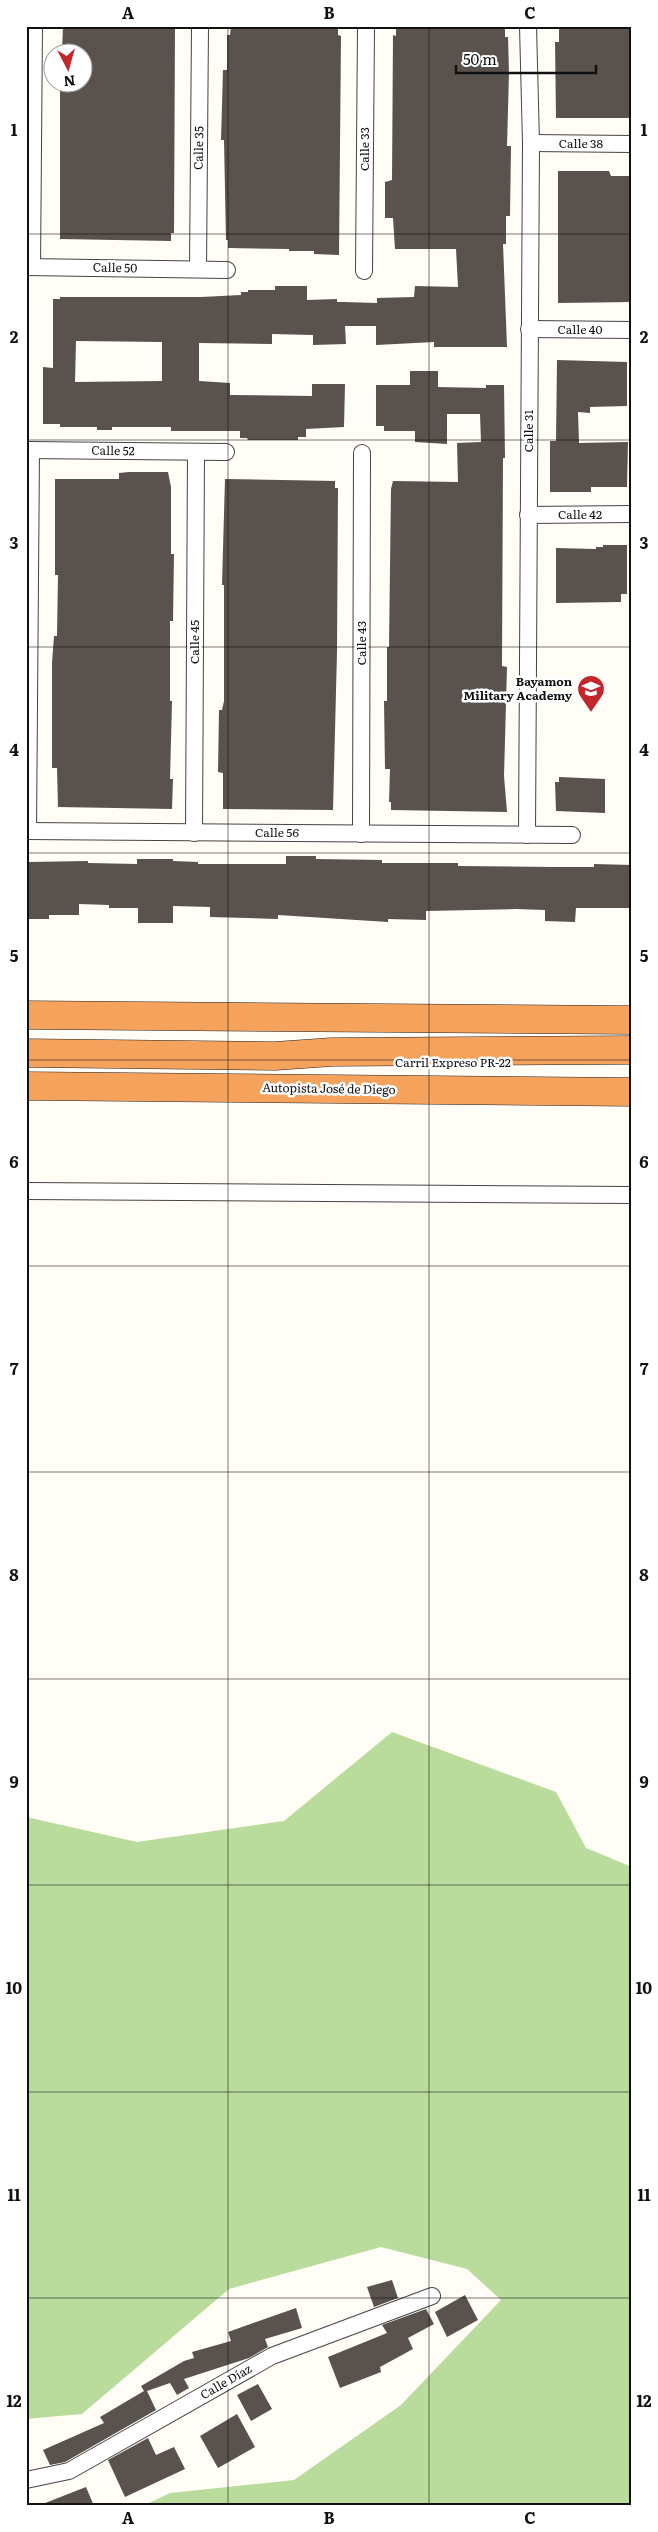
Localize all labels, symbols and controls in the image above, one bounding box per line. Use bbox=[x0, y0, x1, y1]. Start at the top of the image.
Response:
text: A bbox=[122, 0, 134, 24]
text: B bbox=[323, 0, 335, 24]
text: C bbox=[524, 0, 536, 24]
north arrow bbox=[42, 42, 92, 92]
scale bar bbox=[456, 42, 596, 74]
text: 50 m bbox=[463, 47, 497, 70]
text: N bbox=[62, 71, 76, 93]
text: 1 bbox=[11, 117, 18, 141]
text: 1 bbox=[641, 117, 648, 141]
street label: Calle 35 bbox=[189, 126, 207, 170]
street label: Calle 33 bbox=[355, 127, 373, 171]
street label: Calle 38 bbox=[559, 134, 604, 152]
street label: Calle 50 bbox=[93, 258, 137, 276]
street label: Calle 40 bbox=[558, 320, 602, 338]
text: 2 bbox=[10, 324, 19, 348]
text: 2 bbox=[640, 324, 649, 348]
street label: Calle 31 bbox=[519, 410, 537, 452]
street label: Calle 52 bbox=[91, 441, 135, 459]
street label: Calle 42 bbox=[558, 505, 602, 523]
text: 3 bbox=[10, 530, 19, 554]
text: 3 bbox=[640, 530, 649, 554]
street label: Calle 45 bbox=[185, 620, 203, 664]
street label: Calle 43 bbox=[352, 621, 370, 665]
place label: Bayamon Military Academy bbox=[464, 672, 573, 704]
school or university icon: Bayamon Military Academy bbox=[576, 674, 606, 713]
text: 4 bbox=[9, 737, 19, 761]
text: 4 bbox=[639, 737, 649, 761]
street label: Calle 56 bbox=[255, 823, 299, 841]
text: 5 bbox=[10, 943, 19, 967]
text: 5 bbox=[640, 943, 649, 967]
street label: Carril Expreso PR-22 bbox=[395, 1053, 511, 1071]
street label: Autopista José de Diego bbox=[262, 1078, 396, 1098]
text: 6 bbox=[9, 1149, 19, 1173]
text: 6 bbox=[639, 1149, 649, 1173]
text: 7 bbox=[10, 1356, 19, 1380]
text: 7 bbox=[640, 1356, 649, 1380]
text: 8 bbox=[9, 1562, 19, 1586]
text: 8 bbox=[639, 1562, 649, 1586]
text: 9 bbox=[9, 1769, 19, 1793]
text: 9 bbox=[639, 1769, 649, 1793]
text: 10 bbox=[6, 1975, 22, 1999]
text: 10 bbox=[636, 1975, 652, 1999]
text: 11 bbox=[7, 2182, 21, 2206]
text: 11 bbox=[637, 2182, 651, 2206]
street label: Calle Díaz bbox=[196, 2359, 255, 2403]
text: 12 bbox=[6, 2388, 22, 2412]
text: 12 bbox=[636, 2388, 652, 2412]
text: A bbox=[122, 2505, 134, 2529]
text: B bbox=[323, 2505, 335, 2529]
text: C bbox=[524, 2505, 536, 2529]

